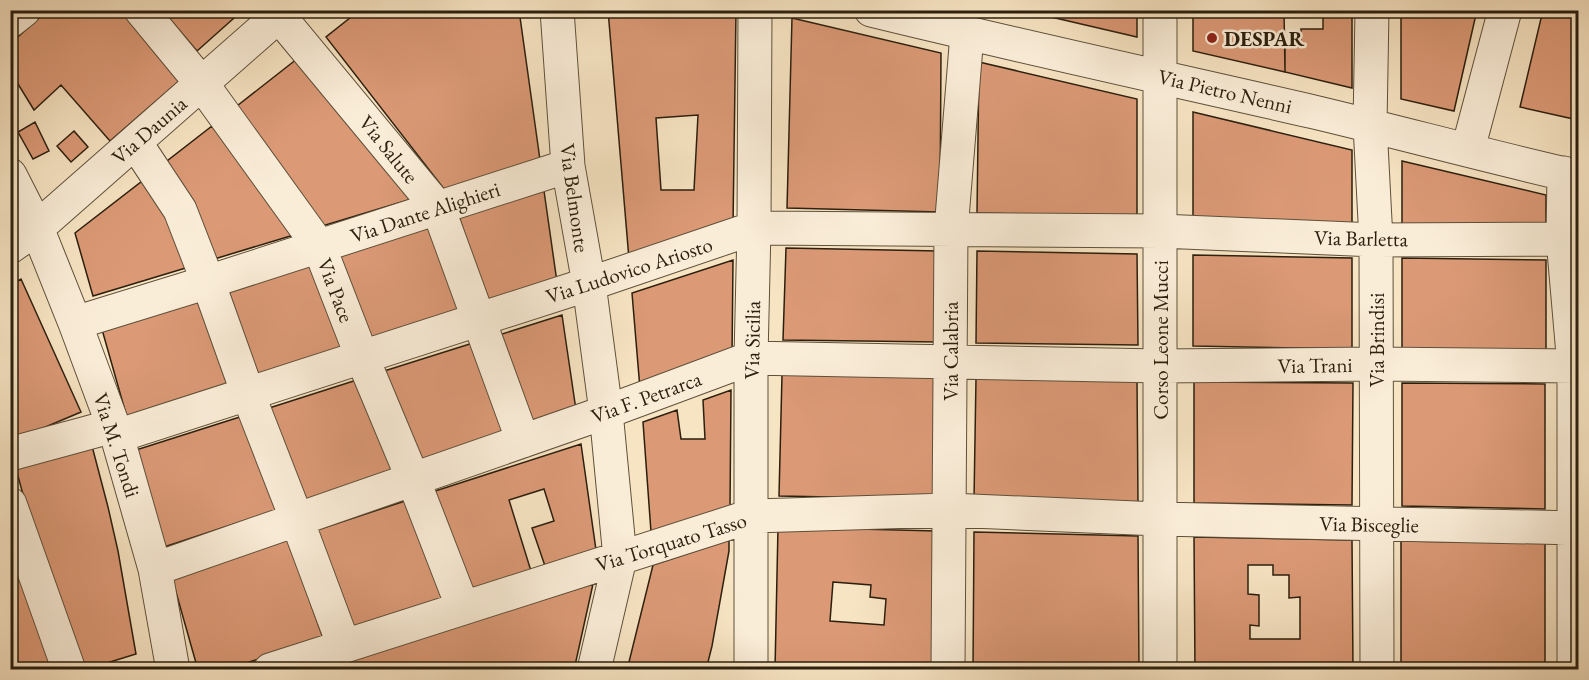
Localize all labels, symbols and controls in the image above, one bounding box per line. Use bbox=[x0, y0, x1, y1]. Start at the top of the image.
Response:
place label: DESPAR bbox=[1224, 25, 1305, 52]
marker: DESPAR bbox=[1205, 31, 1219, 45]
street label: Via Pietro Nenni bbox=[1155, 62, 1295, 120]
street label: Via Daunia bbox=[106, 89, 193, 170]
street label: Via Salute bbox=[353, 109, 425, 189]
street label: Via Belmonte bbox=[554, 142, 596, 254]
street label: Via Dante Alighieri bbox=[347, 175, 503, 249]
street label: Via Barletta bbox=[1314, 224, 1409, 252]
street label: Via Ludovico Ariosto bbox=[542, 230, 716, 310]
street label: Via Pace bbox=[311, 254, 361, 326]
street label: Corso Leone Mucci bbox=[1147, 260, 1174, 420]
street label: Via Brindisi bbox=[1363, 293, 1390, 387]
street label: Via Sicilia bbox=[738, 300, 766, 380]
street label: Via Calabria bbox=[937, 301, 964, 401]
street label: Via Trani bbox=[1277, 351, 1353, 379]
street label: Via F. Petrarca bbox=[587, 364, 705, 429]
street label: Via M. Tondi bbox=[87, 389, 147, 501]
street label: Via Torquato Tasso bbox=[592, 506, 750, 578]
street label: Via Bisceglie bbox=[1319, 510, 1419, 538]

